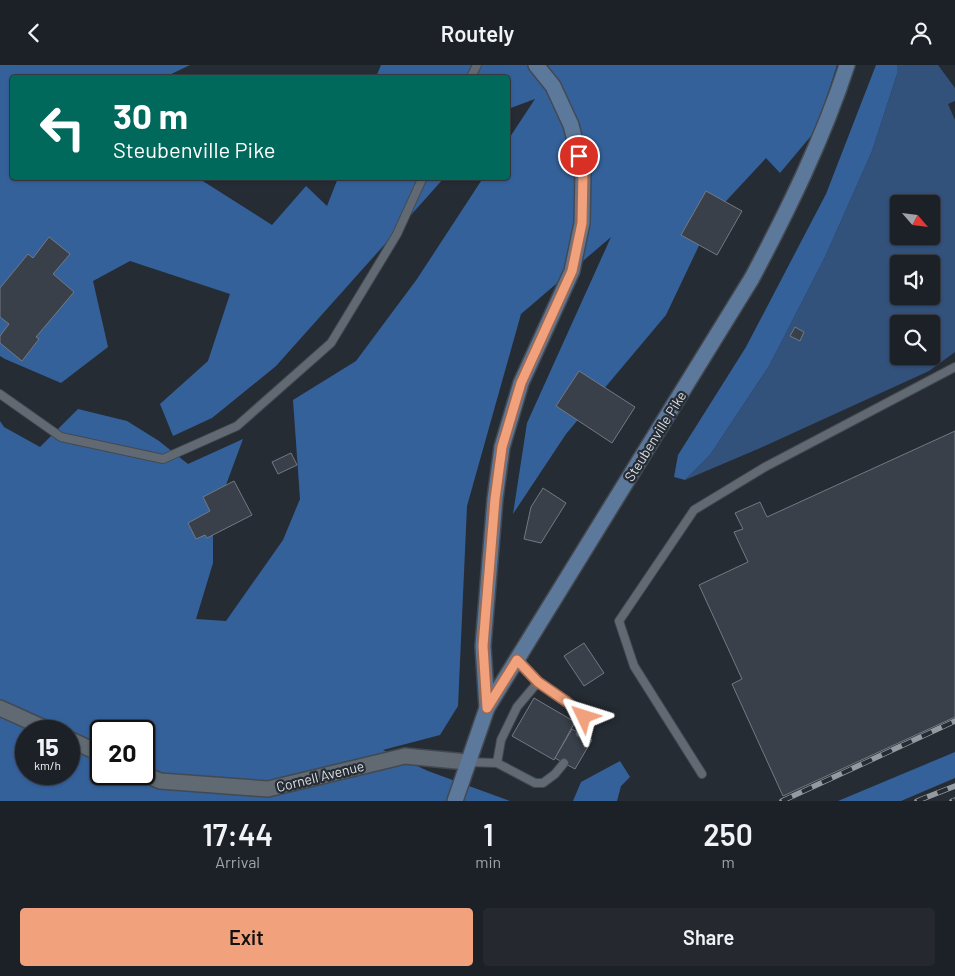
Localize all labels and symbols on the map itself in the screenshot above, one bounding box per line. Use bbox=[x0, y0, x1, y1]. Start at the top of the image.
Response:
pin bbox=[558, 135, 600, 177]
north arrow bbox=[890, 195, 940, 245]
street label: Steubenville Pike bbox=[620, 388, 690, 484]
position arrow bbox=[557, 690, 609, 742]
speed limit sign: 20 bbox=[90, 720, 155, 785]
street label: Cornell Avenue bbox=[274, 757, 366, 795]

